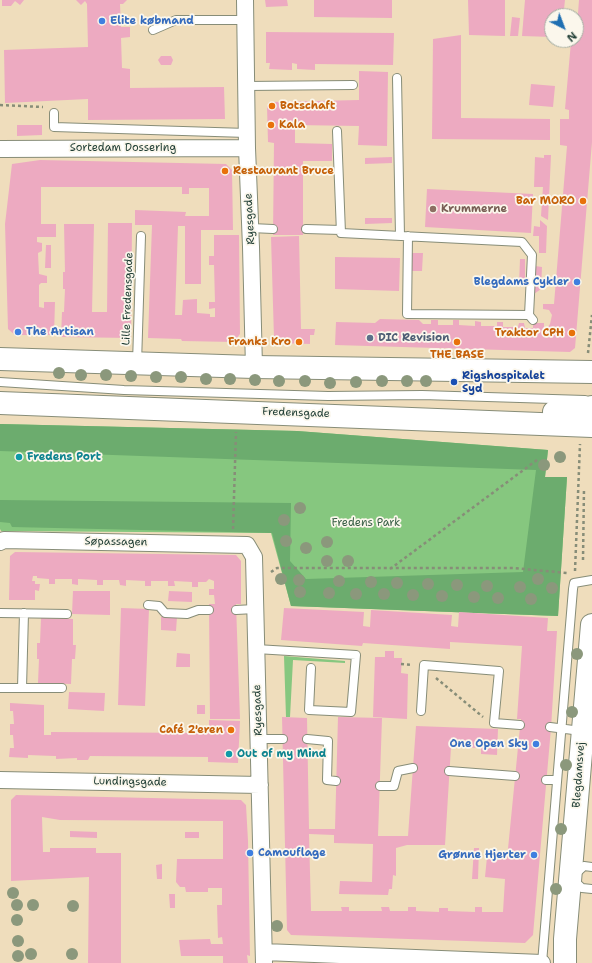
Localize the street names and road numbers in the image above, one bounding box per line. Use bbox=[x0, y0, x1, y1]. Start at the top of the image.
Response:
street label: Sortedam Dossering bbox=[70, 141, 176, 155]
street label: Ryesgade bbox=[242, 193, 258, 245]
street label: Lille Fredensgade bbox=[120, 252, 136, 346]
street label: Fredensgade bbox=[262, 405, 330, 421]
street label: Søpassagen bbox=[84, 535, 148, 549]
street label: Ryesgade bbox=[251, 684, 265, 736]
street label: Blegdamsvej bbox=[570, 742, 588, 808]
street label: Lundingsgade bbox=[93, 775, 167, 789]

